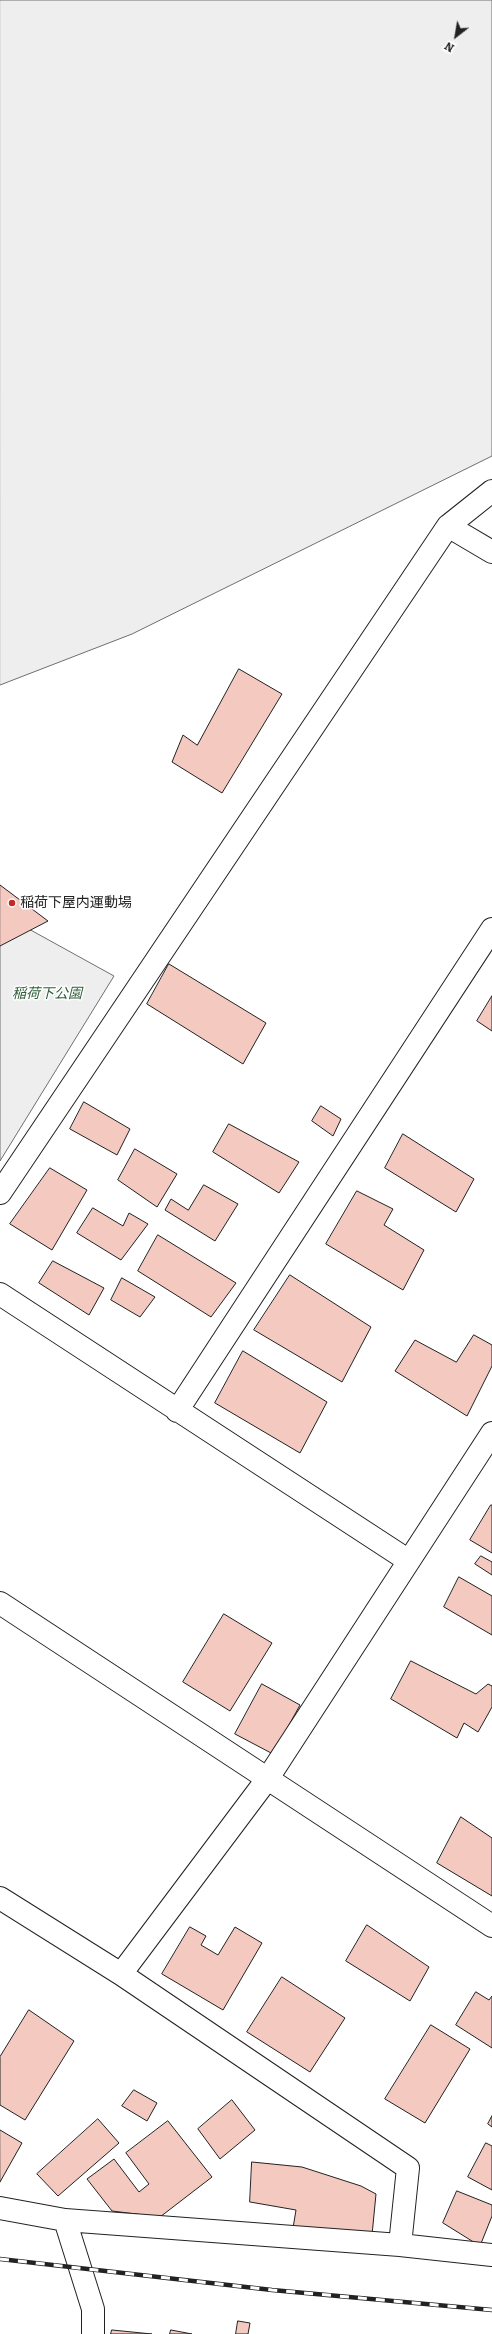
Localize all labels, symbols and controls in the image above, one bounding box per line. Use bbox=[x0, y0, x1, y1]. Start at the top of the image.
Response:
north arrow bbox=[436, 16, 476, 56]
text: N bbox=[443, 39, 457, 54]
place label: 稲荷下屋内運動場 bbox=[20, 895, 132, 911]
marker: 稲荷下屋内運動場 bbox=[7, 898, 17, 908]
park label: 稲荷下公園 bbox=[12, 986, 82, 1002]

